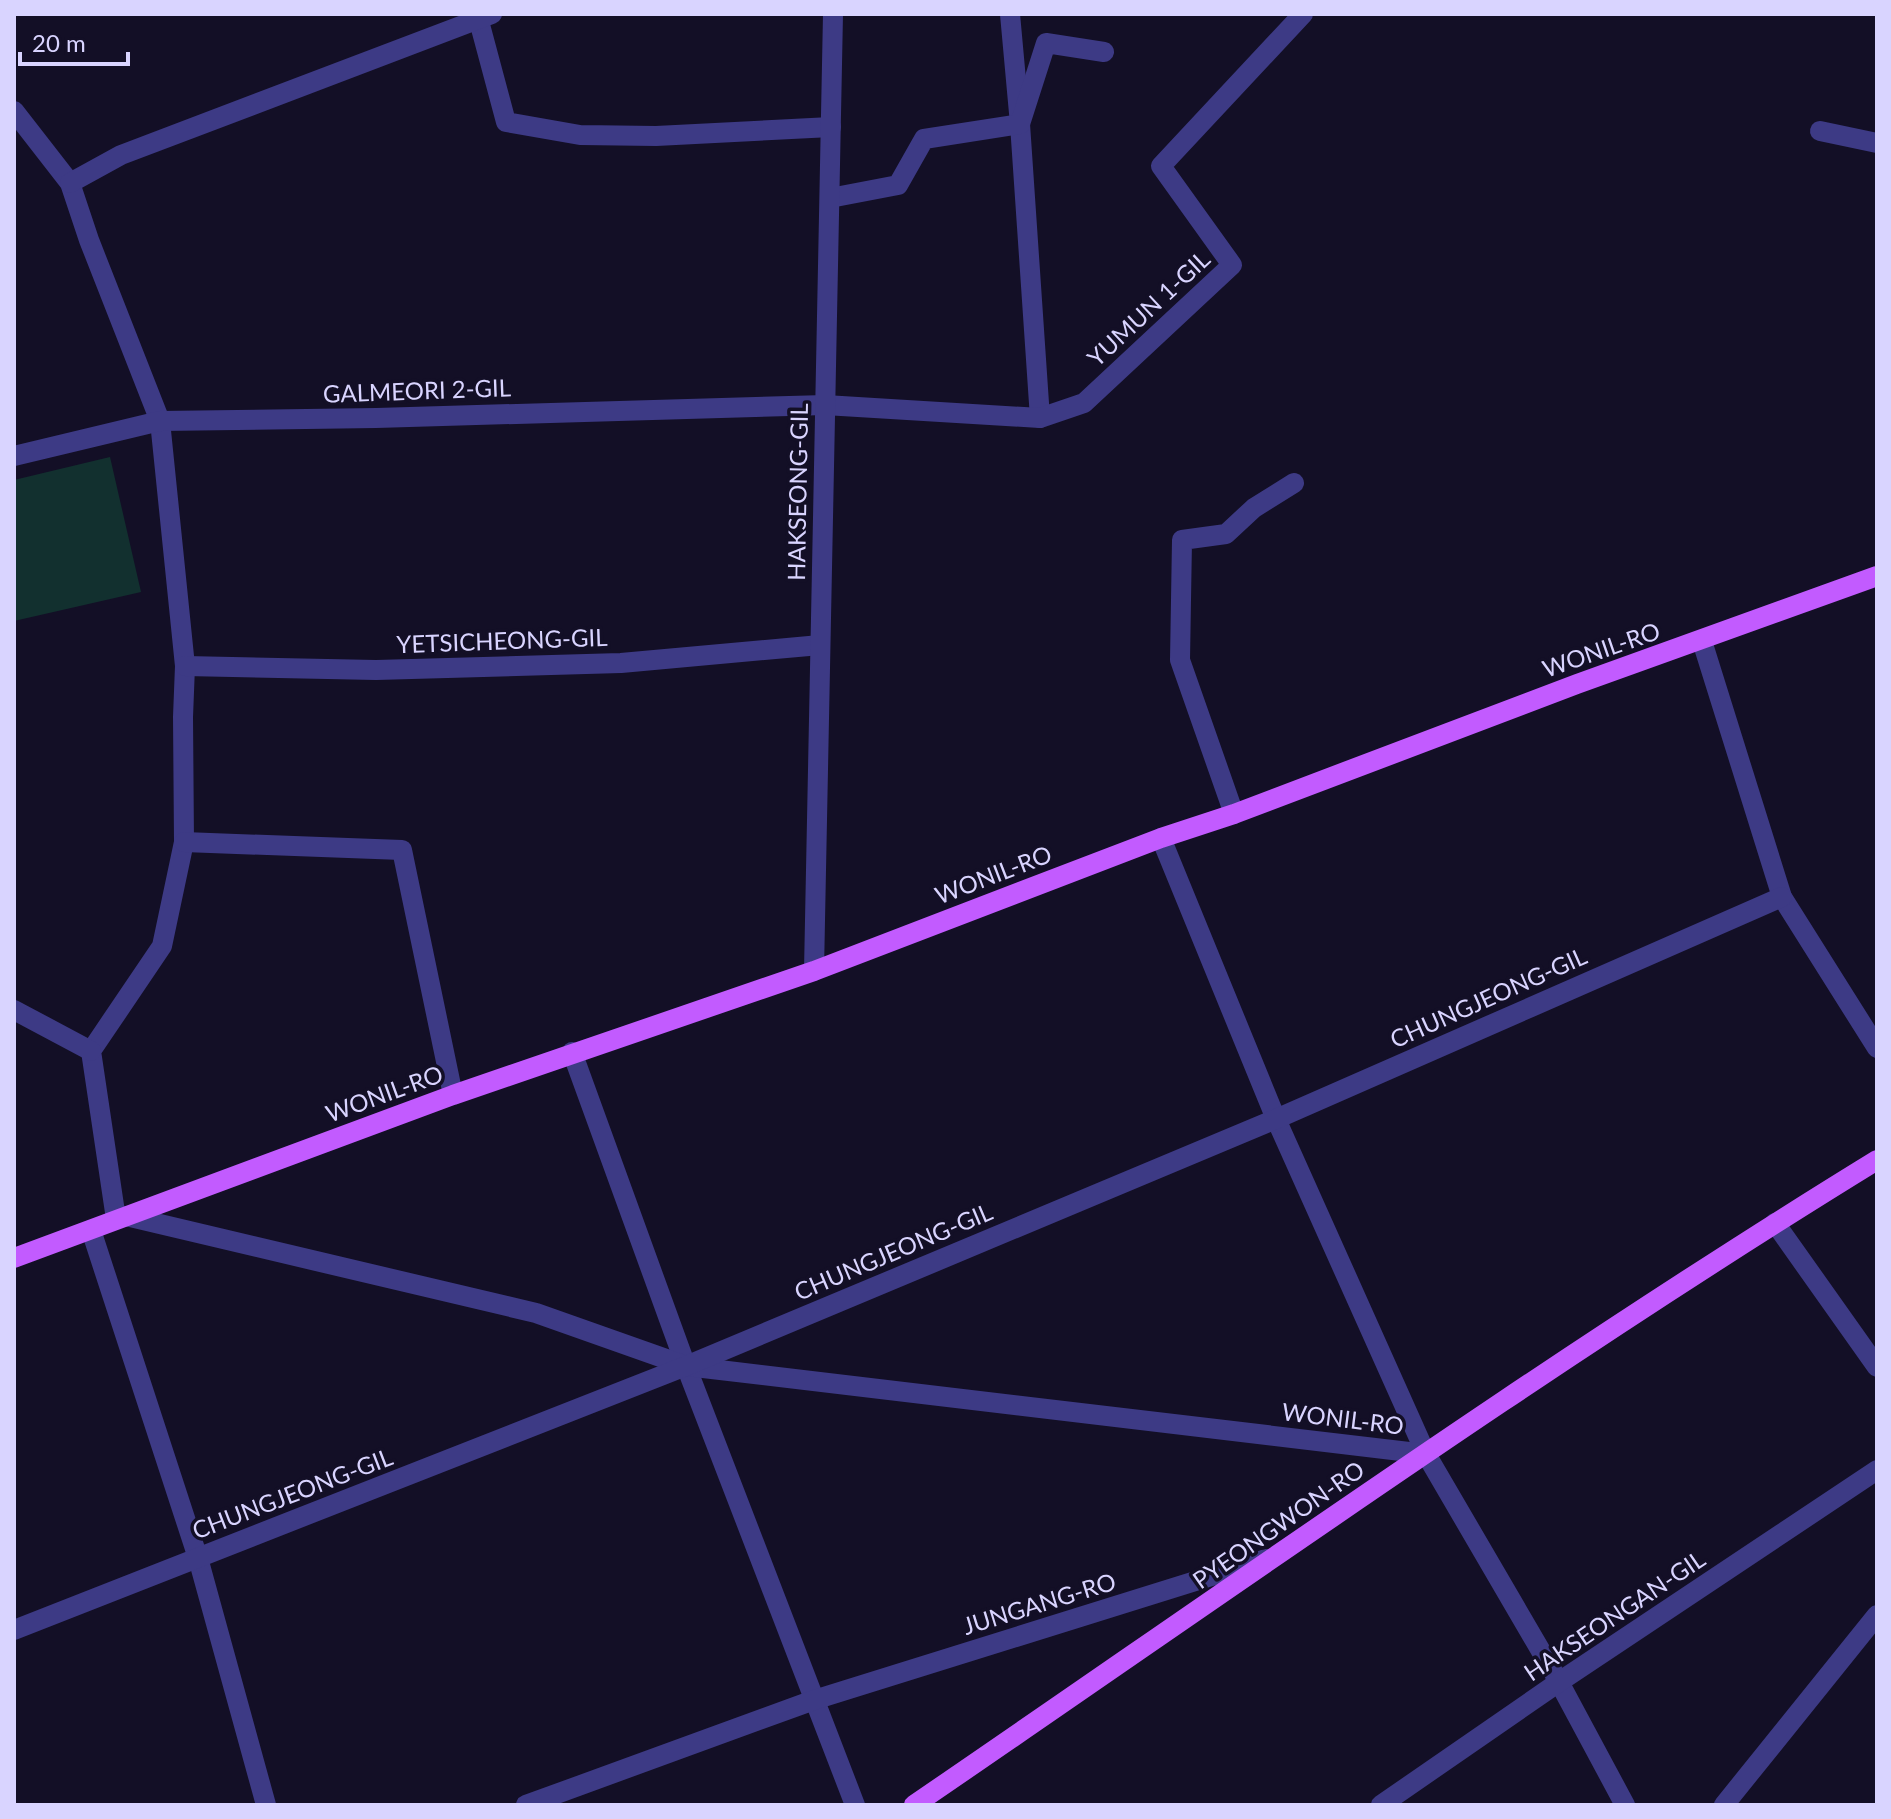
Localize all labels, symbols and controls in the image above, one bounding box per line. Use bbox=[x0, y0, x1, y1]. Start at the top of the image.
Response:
scale bar bbox=[20, 16, 128, 66]
text: 20 m bbox=[32, 28, 86, 57]
street label: YUMUN 1-GIL bbox=[1081, 244, 1215, 372]
street label: GALMEORI 2-GIL bbox=[322, 372, 512, 408]
street label: HAKSEONG-GIL bbox=[781, 403, 813, 581]
street label: WONIL-RO bbox=[1538, 615, 1664, 683]
street label: YETSICHEONG-GIL bbox=[396, 622, 608, 658]
street label: WONIL-RO bbox=[931, 839, 1055, 909]
street label: CHUNGJEONG-GIL bbox=[1385, 941, 1591, 1053]
street label: WONIL-RO bbox=[321, 1058, 447, 1128]
street label: CHUNGJEONG-GIL bbox=[790, 1196, 996, 1306]
street label: WONIL-RO bbox=[1280, 1396, 1406, 1440]
street label: CHUNGJEONG-GIL bbox=[188, 1441, 396, 1545]
street label: PYEONGWON-RO bbox=[1187, 1454, 1369, 1594]
street label: HAKSEONGAN-GIL bbox=[1518, 1544, 1710, 1686]
street label: JUNGANG-RO bbox=[959, 1566, 1119, 1640]

